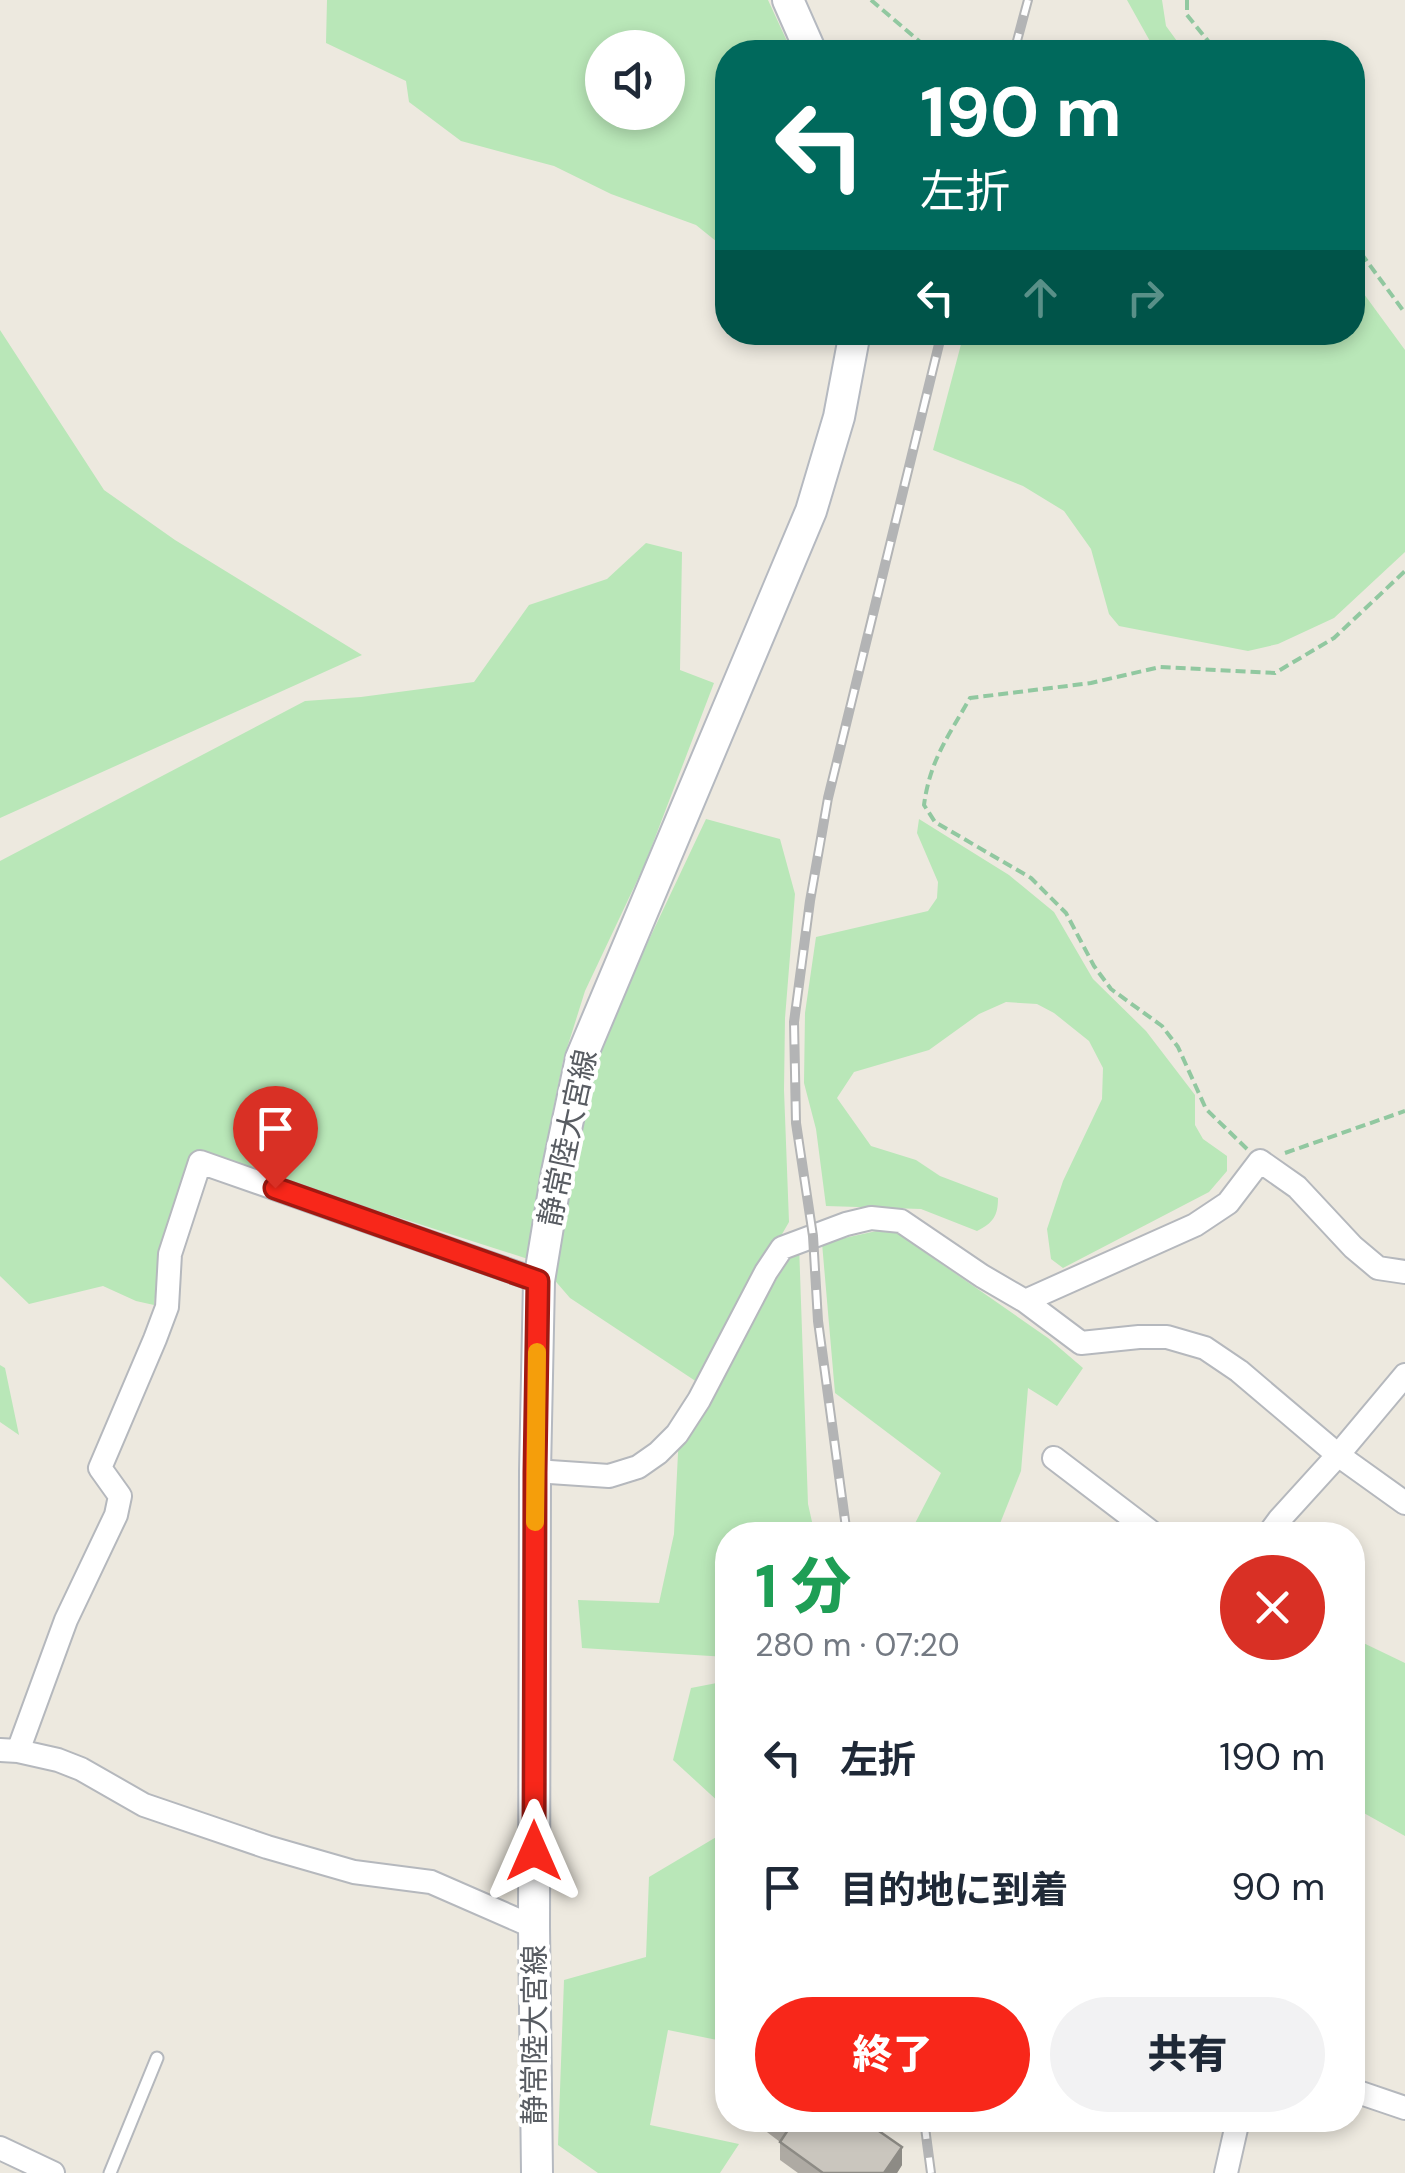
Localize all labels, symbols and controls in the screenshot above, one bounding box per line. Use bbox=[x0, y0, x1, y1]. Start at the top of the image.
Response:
map controls bbox=[585, 30, 685, 130]
button: sound bbox=[585, 30, 685, 130]
text: 190 m bbox=[920, 67, 1122, 158]
icon: left bbox=[755, 80, 885, 210]
text: 左折 bbox=[920, 162, 1010, 221]
icon: left bbox=[908, 270, 963, 325]
icon: ahead bbox=[1013, 270, 1068, 325]
icon: right bbox=[1118, 270, 1173, 325]
street label: 静常陸大宮線 bbox=[530, 1046, 605, 1230]
pin bbox=[233, 1086, 318, 1189]
icon: arrive bbox=[248, 1101, 303, 1156]
text: 1 分 bbox=[755, 1547, 851, 1626]
button: close bbox=[1220, 1555, 1325, 1660]
text: 280 m · 07:20 bbox=[755, 1624, 960, 1666]
icon: left bbox=[755, 1730, 810, 1785]
text: 190 m bbox=[1219, 1732, 1325, 1782]
text: 左折 bbox=[840, 1735, 916, 1785]
position arrow bbox=[482, 1799, 586, 1903]
icon: arrive bbox=[755, 1860, 810, 1915]
text: 90 m bbox=[1231, 1862, 1325, 1912]
text: 目的地に到着 bbox=[840, 1865, 1068, 1915]
street label: 静常陸大宮線 bbox=[515, 1945, 554, 2125]
button: 終了 bbox=[755, 1997, 1030, 2112]
button: 共有 bbox=[1050, 1997, 1325, 2112]

